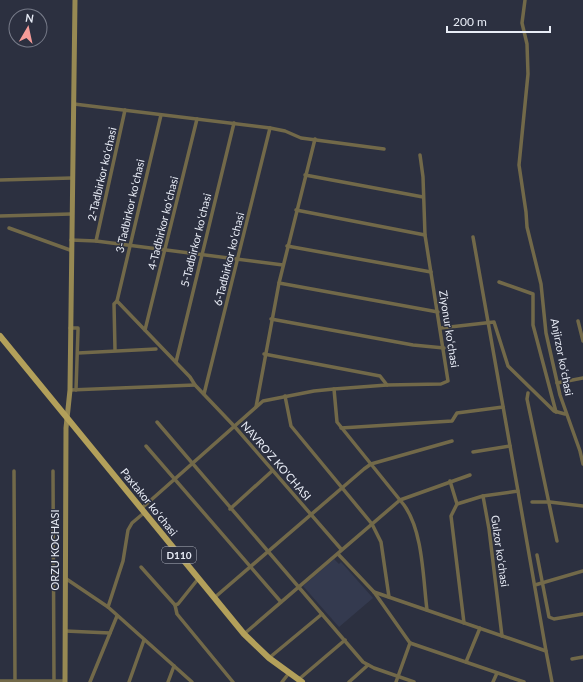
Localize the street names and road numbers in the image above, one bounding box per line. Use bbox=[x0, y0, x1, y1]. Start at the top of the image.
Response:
street label: 2-Tadbirkor koʻchasi bbox=[84, 125, 119, 222]
street label: 3-Tadbirkor koʻchasi bbox=[112, 157, 147, 254]
street label: 4-Tadbirkor koʻchasi bbox=[145, 175, 180, 271]
street label: 5-Tadbirkor koʻchasi bbox=[178, 192, 213, 288]
street label: 6-Tadbirkor koʻchasi bbox=[211, 211, 246, 307]
street label: Ziyonur koʻchasi bbox=[437, 289, 462, 369]
street label: Anjirzor koʻchasi bbox=[549, 317, 576, 397]
street label: NAVRO'Z KO'CHASI bbox=[239, 419, 314, 503]
street label: Paxtakor koʻchasi bbox=[118, 465, 181, 538]
street label: ORZU KOCHASI bbox=[48, 509, 61, 591]
street label: Gulzor koʻchasi bbox=[489, 514, 512, 588]
road number: D110 bbox=[162, 547, 196, 563]

